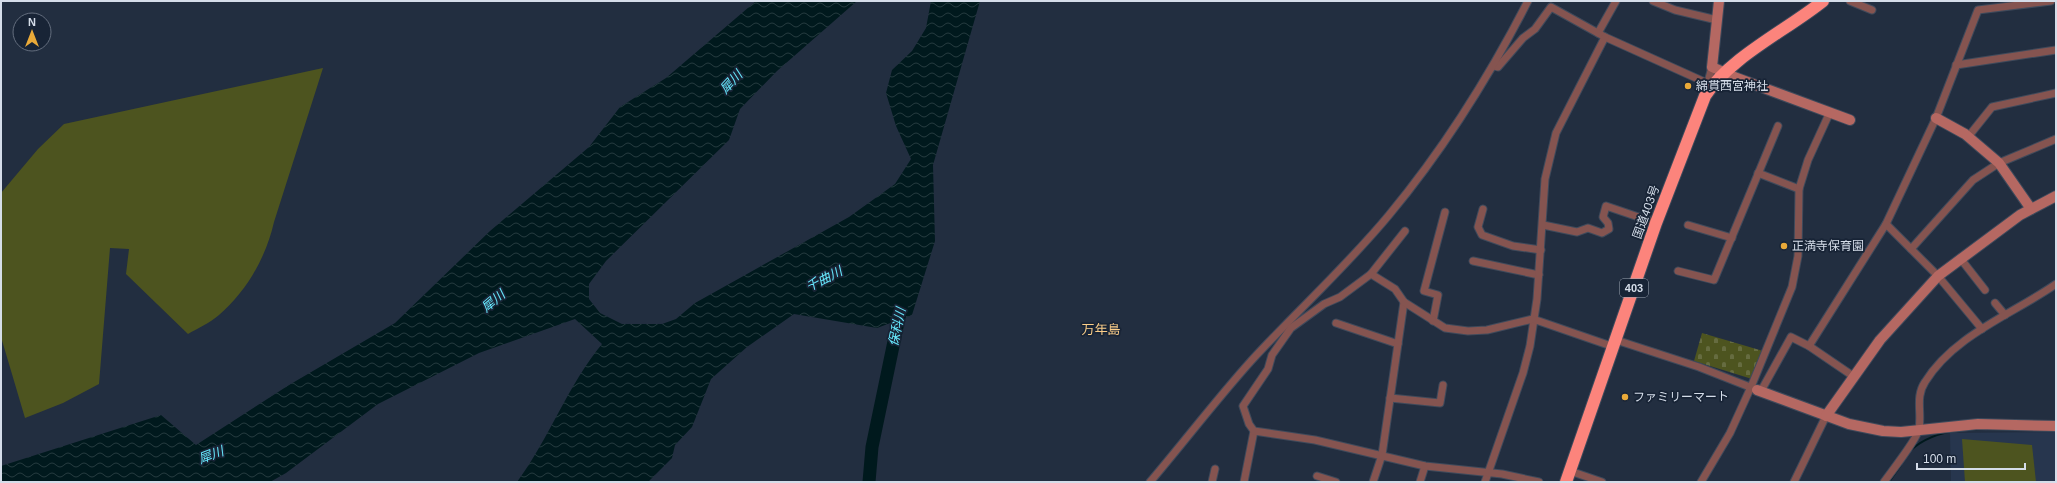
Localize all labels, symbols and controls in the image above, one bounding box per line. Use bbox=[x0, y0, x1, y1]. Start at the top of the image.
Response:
north arrow bbox=[12, 12, 52, 52]
text: N bbox=[28, 16, 36, 28]
water label: 犀川 bbox=[717, 66, 747, 97]
place label: 綿貫西宮神社 bbox=[1696, 79, 1768, 93]
marker: 綿貫西宮神社 bbox=[1683, 81, 1693, 91]
street label: 国道403号 bbox=[1630, 183, 1662, 241]
place label: 正満寺保育園 bbox=[1792, 239, 1864, 253]
marker: 正満寺保育園 bbox=[1779, 241, 1789, 251]
water label: 千曲川 bbox=[803, 263, 847, 295]
road number: 403 bbox=[1620, 279, 1648, 297]
water label: 犀川 bbox=[478, 286, 509, 315]
water label: 保科川 bbox=[886, 304, 909, 348]
district label: 万年島 bbox=[1081, 322, 1121, 337]
place label: ファミリーマート bbox=[1633, 390, 1729, 404]
marker: ファミリーマート bbox=[1620, 392, 1630, 402]
water label: 犀川 bbox=[196, 443, 228, 467]
scale bar bbox=[1917, 445, 2025, 471]
text: 100 m bbox=[1923, 452, 1956, 466]

